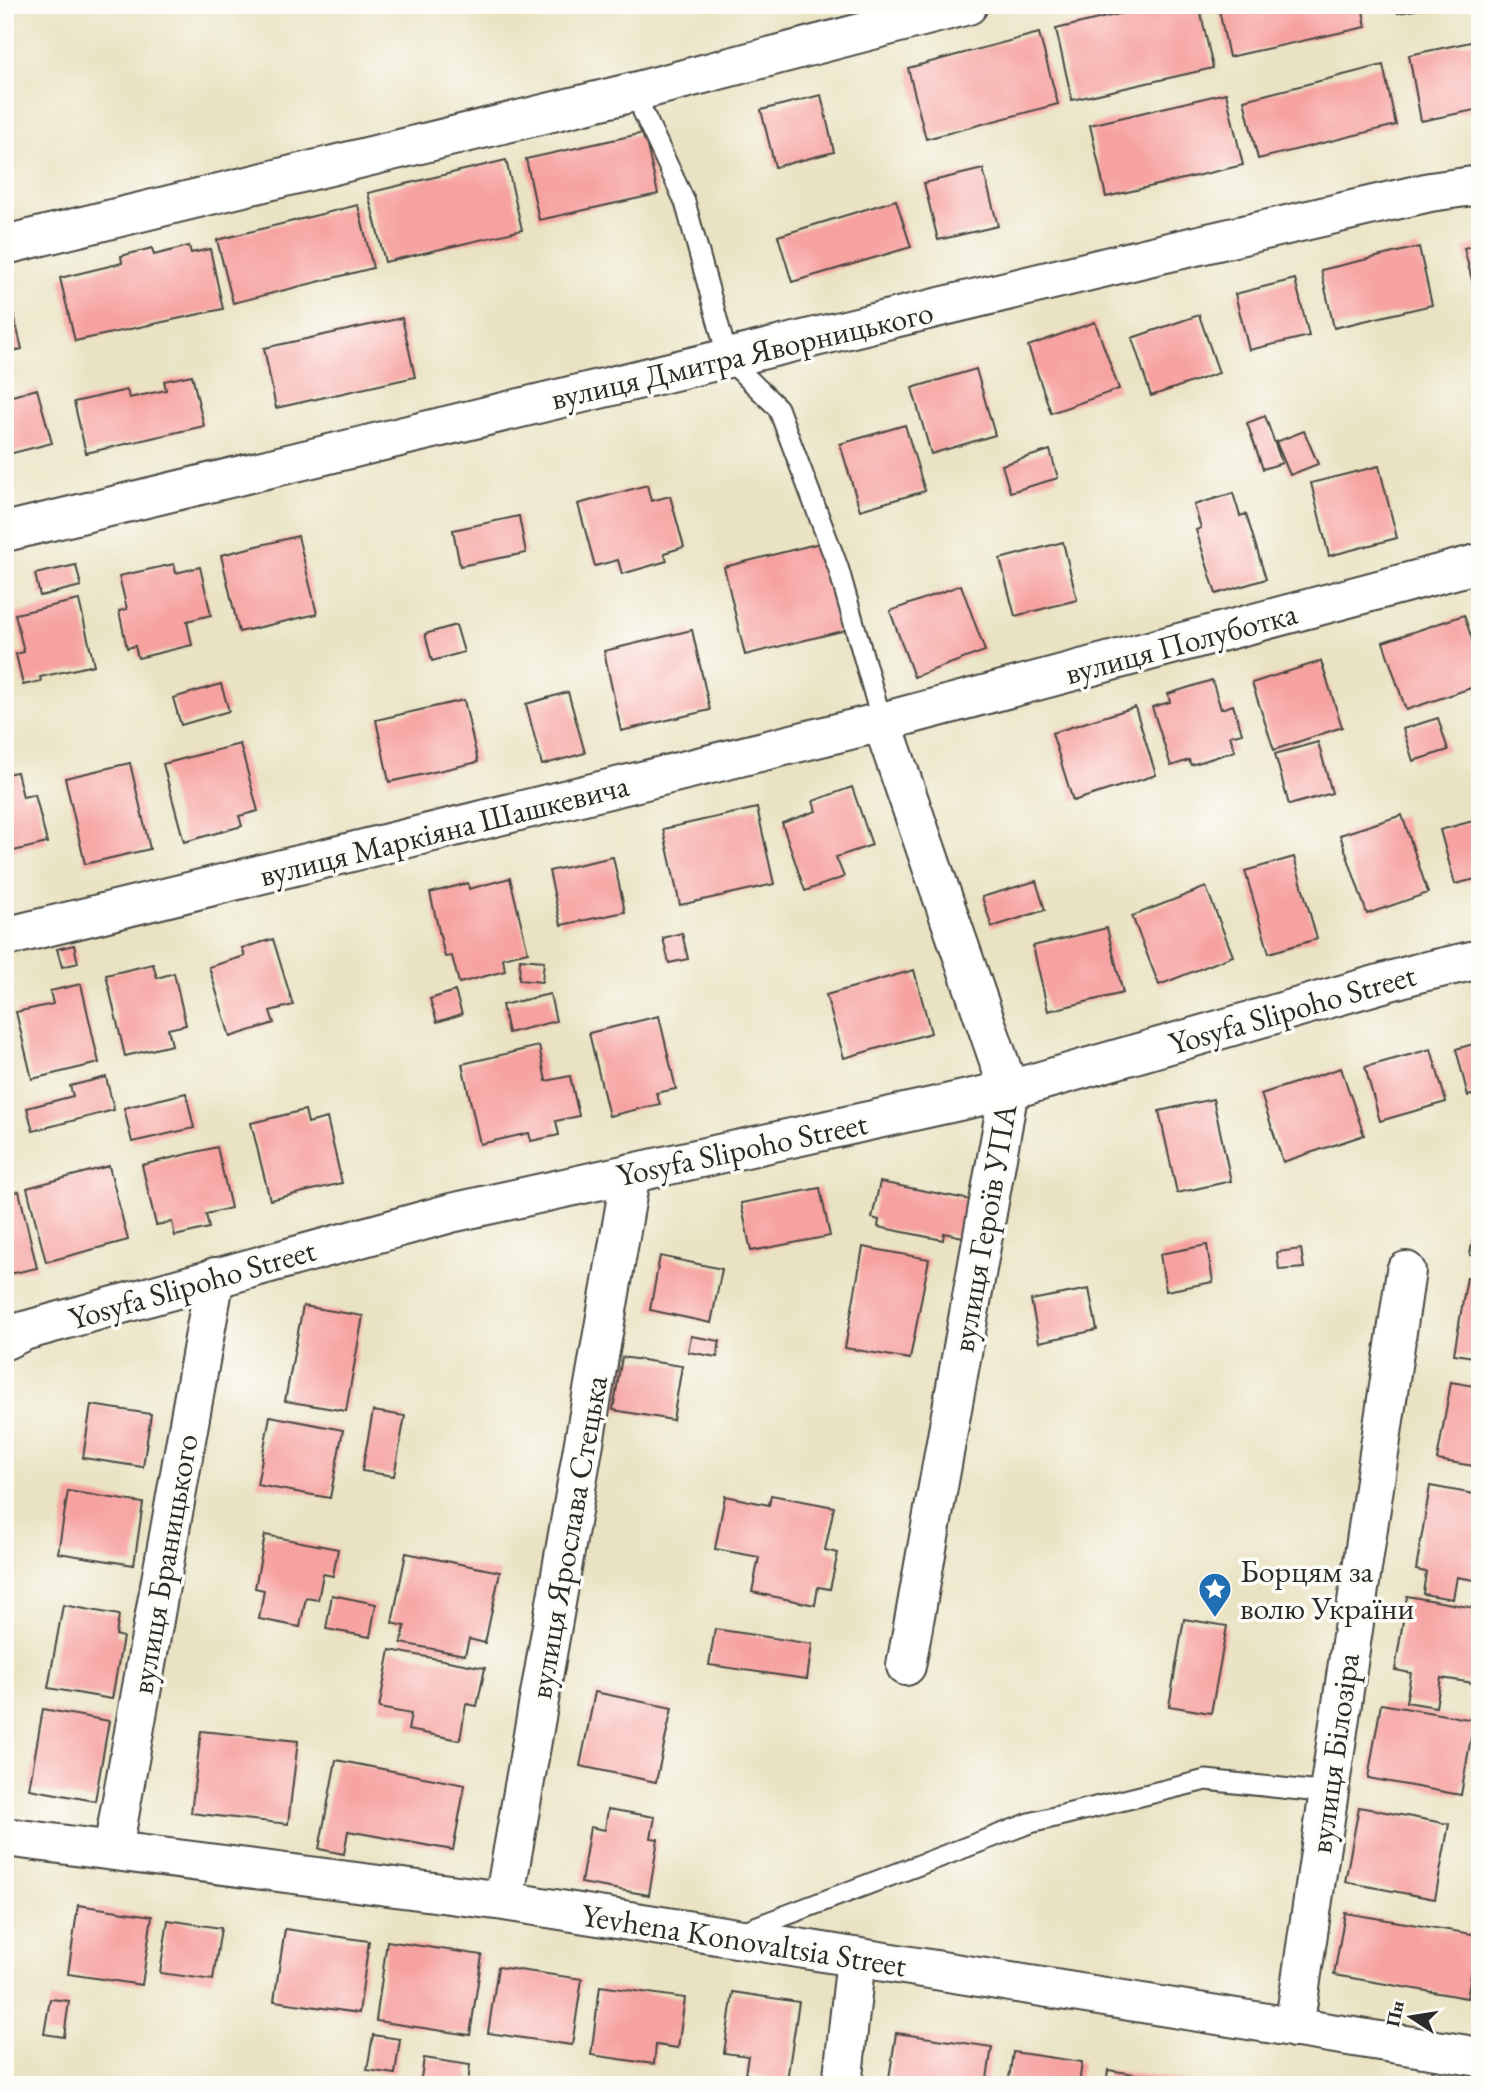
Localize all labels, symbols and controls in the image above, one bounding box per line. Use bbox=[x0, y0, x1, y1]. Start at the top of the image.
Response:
street label: вулиця Дмитра Яворницького bbox=[547, 291, 937, 419]
street label: вулиця Полуботка bbox=[1060, 592, 1302, 694]
street label: вулиця Маркіяна Шашкевича bbox=[255, 764, 633, 896]
street label: Yosyfa Slipoho Street bbox=[1164, 954, 1420, 1064]
street label: вулиця Героїв УПА bbox=[942, 1100, 1027, 1355]
street label: Yosyfa Slipoho Street bbox=[613, 1102, 871, 1196]
street label: Yosyfa Slipoho Street bbox=[64, 1229, 320, 1339]
street label: вулиця Ярослава Стецька bbox=[519, 1372, 617, 1702]
street label: вулиця Браницького bbox=[120, 1431, 208, 1697]
place label: Борцям за волю України bbox=[1240, 1550, 1415, 1629]
place icon: Борцям за волю України bbox=[1196, 1570, 1234, 1619]
street label: вулиця Білозіра bbox=[1299, 1650, 1369, 1856]
street label: Yevhena Konovaltsia Street bbox=[579, 1894, 909, 1986]
north arrow bbox=[1376, 1982, 1446, 2052]
text: Пн bbox=[1380, 1998, 1410, 2029]

